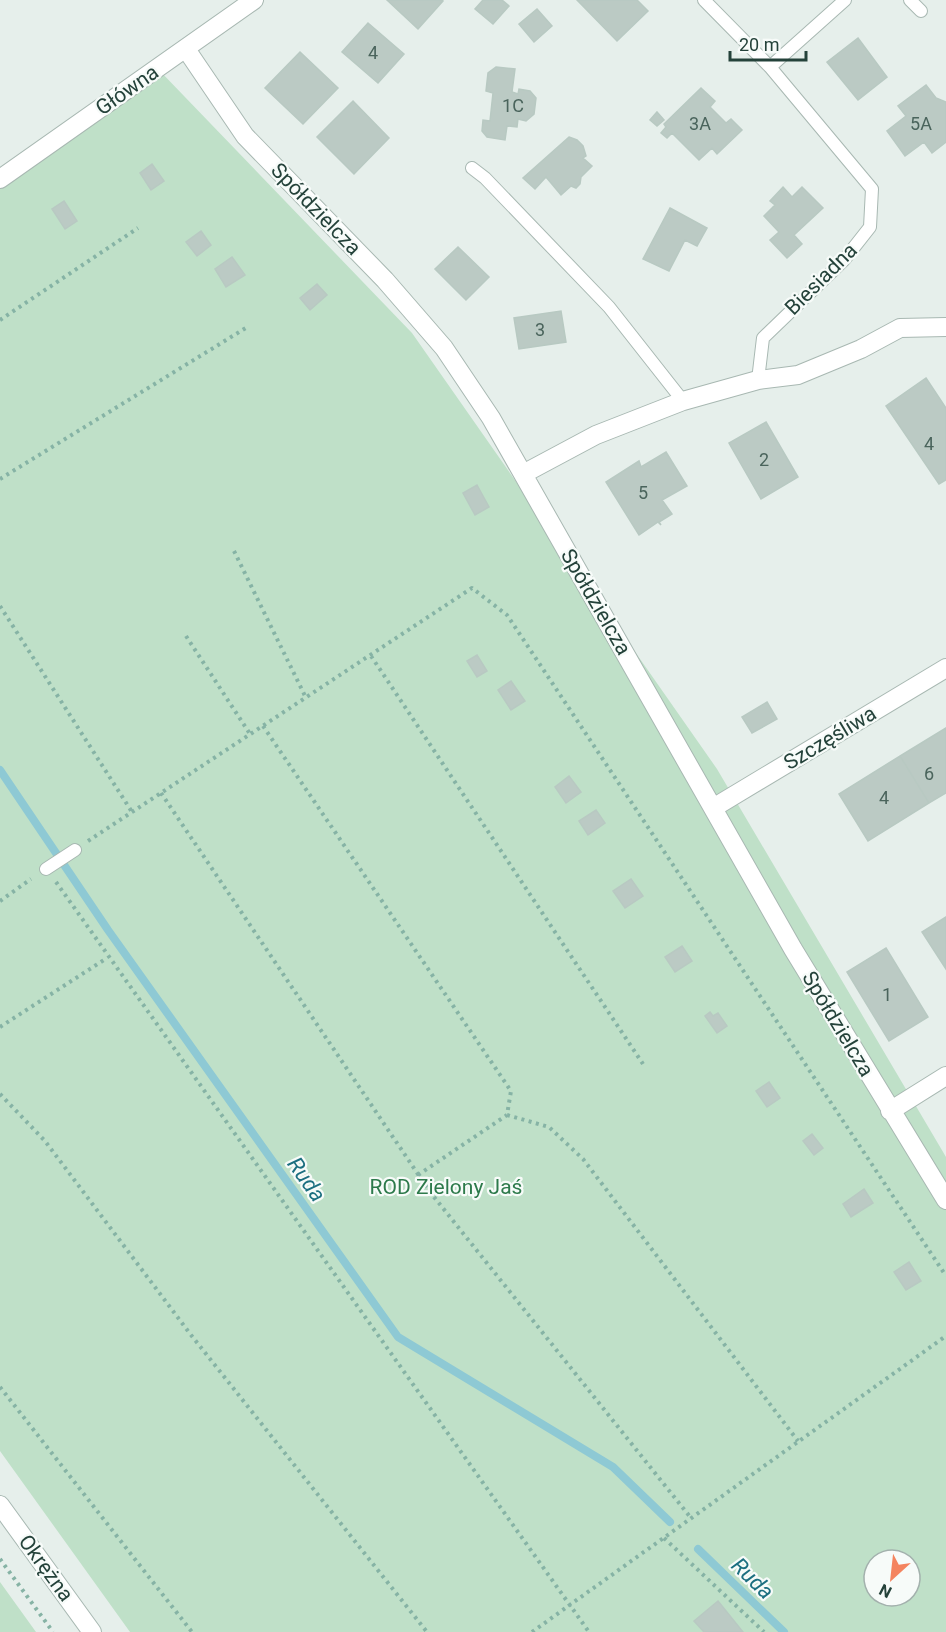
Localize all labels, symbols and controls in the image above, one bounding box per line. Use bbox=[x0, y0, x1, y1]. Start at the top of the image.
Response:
scale bar bbox=[730, 24, 806, 62]
text: 20 m bbox=[739, 34, 779, 55]
house number: 4 bbox=[368, 42, 378, 63]
street label: Główna bbox=[91, 60, 163, 120]
house number: 1C bbox=[502, 95, 524, 116]
house number: 3A bbox=[689, 113, 711, 134]
house number: 5A bbox=[910, 113, 932, 134]
street label: Spółdzielcza bbox=[266, 158, 366, 260]
street label: Biesiadna bbox=[780, 238, 862, 320]
house number: 3 bbox=[535, 319, 545, 340]
house number: 4 bbox=[924, 433, 934, 454]
house number: 2 bbox=[759, 449, 769, 470]
house number: 5 bbox=[638, 482, 648, 503]
street label: Spółdzielcza bbox=[556, 545, 636, 659]
street label: Szczęśliwa bbox=[780, 701, 880, 775]
house number: 6 bbox=[924, 763, 934, 784]
house number: 4 bbox=[879, 787, 889, 808]
street label: Spółdzielcza bbox=[797, 967, 879, 1081]
house number: 1 bbox=[882, 984, 892, 1005]
water label: Ruda bbox=[282, 1152, 331, 1206]
park label: ROD Zielony Jaś bbox=[370, 1175, 522, 1199]
street label: Okrężna bbox=[14, 1530, 78, 1606]
north arrow bbox=[862, 1548, 922, 1608]
water label: Ruda bbox=[727, 1553, 779, 1604]
text: N bbox=[876, 1580, 895, 1602]

